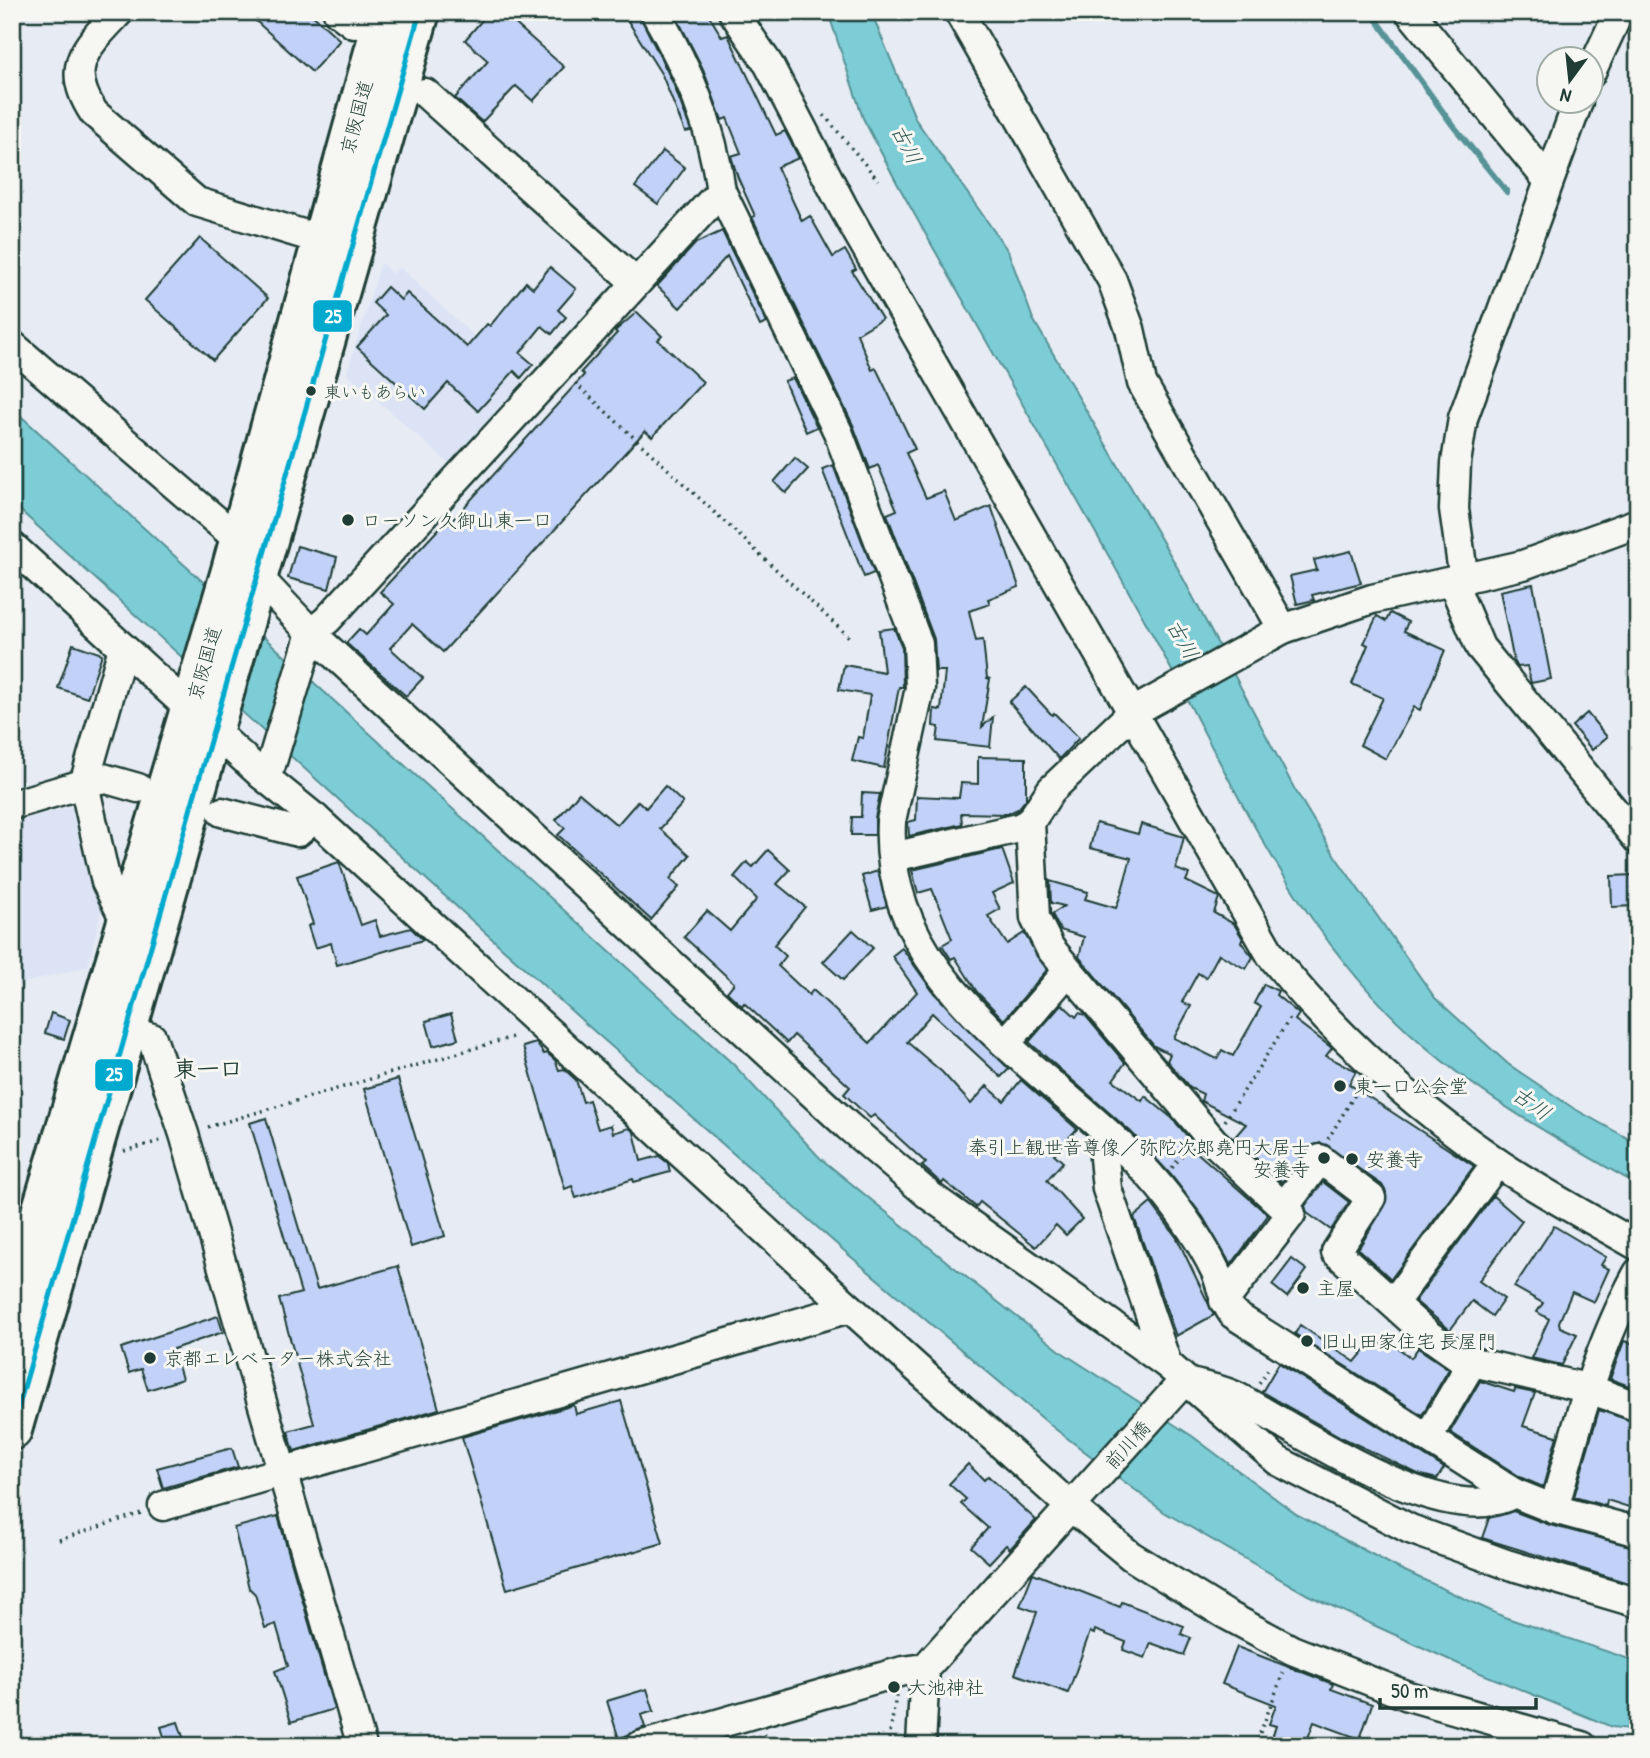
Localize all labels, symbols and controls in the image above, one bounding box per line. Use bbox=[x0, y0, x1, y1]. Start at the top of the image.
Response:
north arrow bbox=[1534, 46, 1604, 116]
street label: 京阪国道 bbox=[334, 77, 378, 157]
text: N bbox=[1557, 83, 1574, 110]
water label: 古川 bbox=[885, 119, 929, 169]
line badge: 25 bbox=[312, 299, 353, 333]
text: 25 bbox=[325, 303, 342, 329]
place label: 東いもあらい bbox=[324, 380, 426, 403]
marker: 東いもあらい bbox=[304, 384, 318, 398]
place label: ローソン久御山東一口 bbox=[362, 507, 552, 533]
marker: ローソン久御山東一口 bbox=[340, 512, 356, 528]
water label: 古川 bbox=[1160, 614, 1206, 664]
street label: 京阪国道 bbox=[181, 623, 227, 703]
district label: 東一口 bbox=[174, 1053, 243, 1084]
line badge: 25 bbox=[94, 1058, 134, 1092]
text: 25 bbox=[106, 1061, 123, 1087]
place label: 東一口公会堂 bbox=[1354, 1073, 1468, 1099]
marker: 東一口公会堂 bbox=[1332, 1078, 1348, 1094]
water label: 古川 bbox=[1506, 1079, 1558, 1127]
place label: 奉引上観世音尊像／弥陀次郎堯円大居士 安養寺 bbox=[968, 1134, 1310, 1182]
place label: 安養寺 bbox=[1366, 1146, 1423, 1172]
marker: 奉引上観世音尊像／弥陀次郎堯円大居士 安養寺 bbox=[1316, 1150, 1332, 1166]
marker: 安養寺 bbox=[1344, 1151, 1360, 1167]
place label: 主屋 bbox=[1317, 1275, 1355, 1301]
marker: 主屋 bbox=[1295, 1280, 1311, 1296]
place label: 旧山田家住宅 長屋門 bbox=[1321, 1328, 1496, 1354]
marker: 旧山田家住宅 長屋門 bbox=[1299, 1333, 1315, 1349]
place label: 京都エレベーター株式会社 bbox=[164, 1345, 392, 1371]
marker: 京都エレベーター株式会社 bbox=[142, 1350, 158, 1366]
street label: 前川橋 bbox=[1098, 1415, 1156, 1475]
scale bar bbox=[1380, 1667, 1536, 1711]
place label: 大池神社 bbox=[908, 1674, 984, 1700]
text: 50 m bbox=[1391, 1676, 1428, 1705]
marker: 大池神社 bbox=[886, 1679, 902, 1695]

